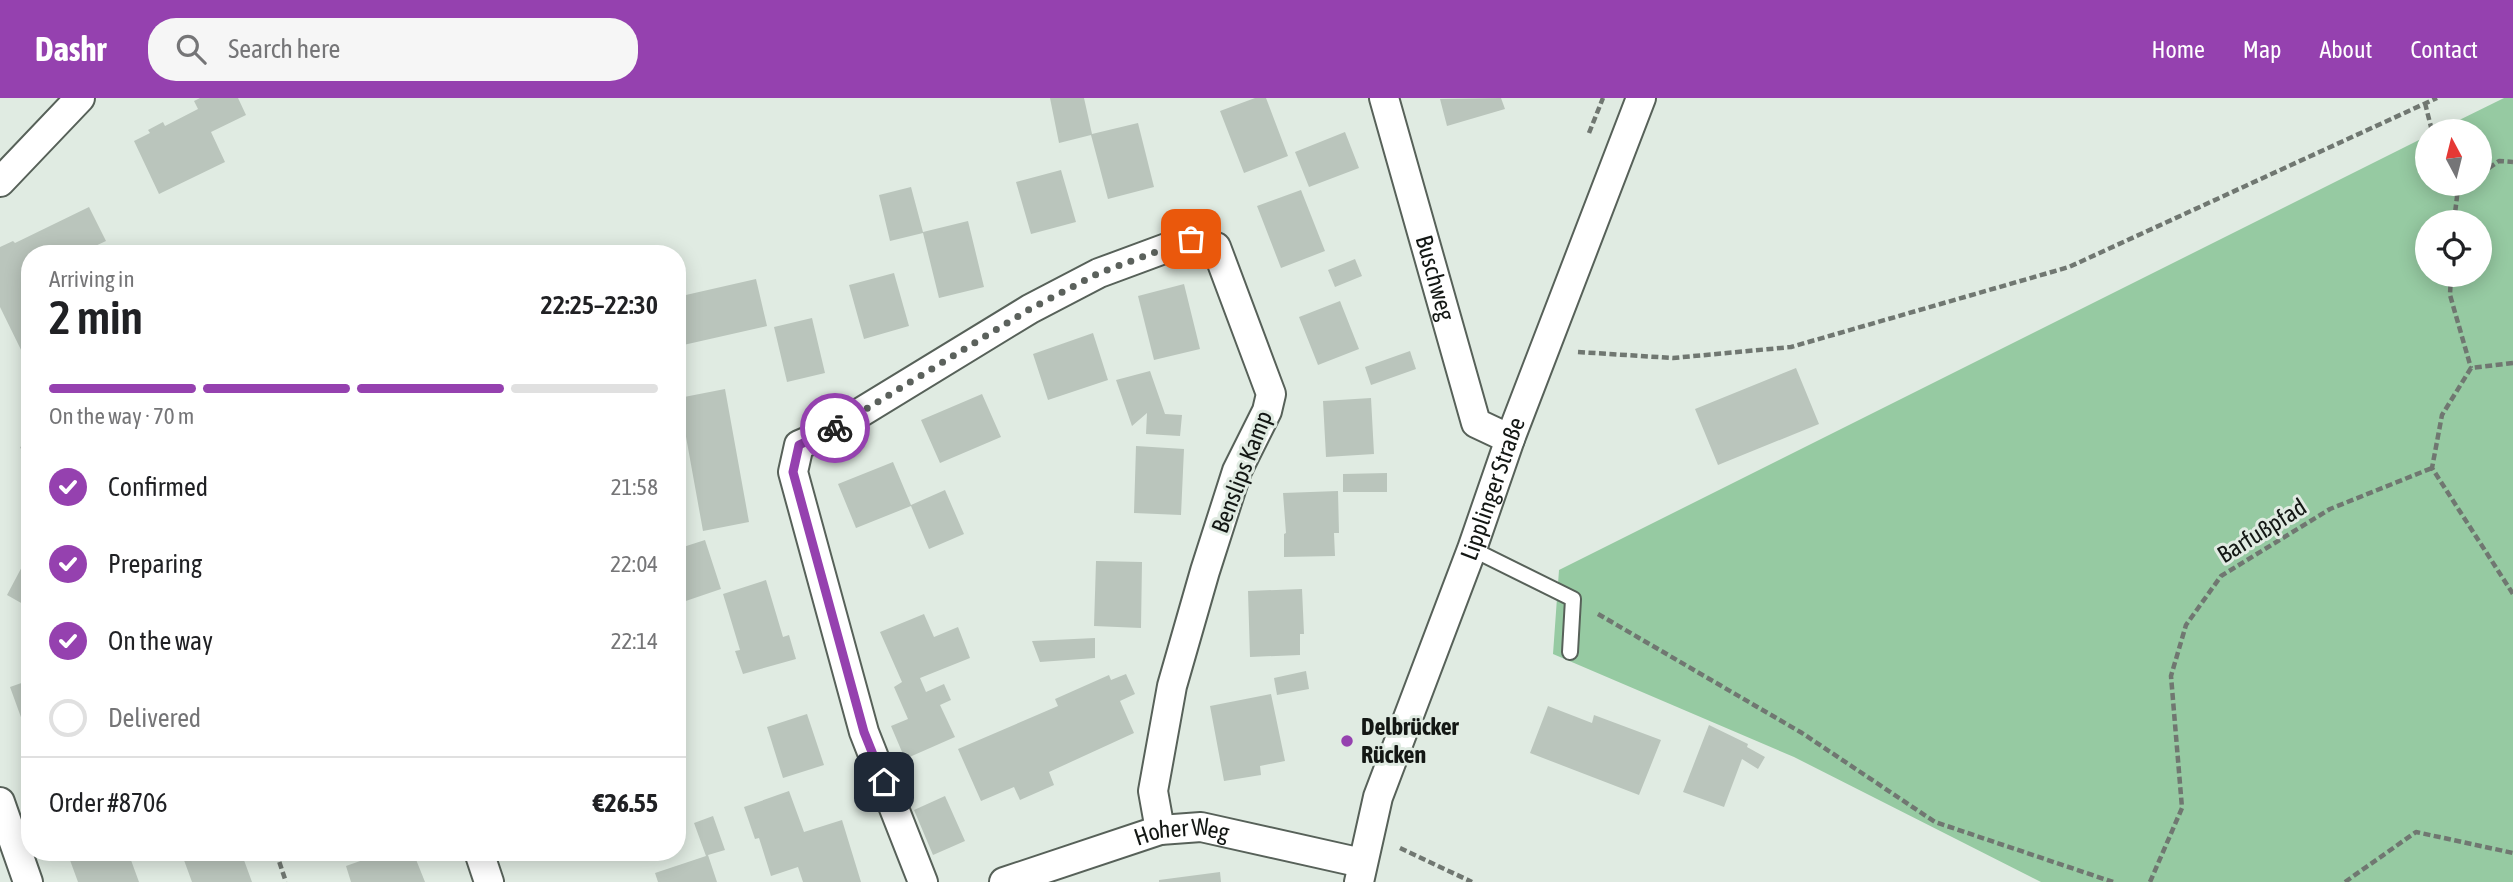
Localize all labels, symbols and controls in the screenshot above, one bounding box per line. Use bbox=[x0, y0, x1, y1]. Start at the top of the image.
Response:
search box bbox=[148, 18, 638, 81]
text: Dashr bbox=[35, 30, 106, 68]
icon: search bbox=[172, 30, 210, 68]
text: Search here bbox=[228, 34, 340, 64]
text: Home bbox=[2151, 36, 2205, 63]
text: Map bbox=[2243, 36, 2281, 63]
text: About bbox=[2319, 36, 2372, 63]
text: Contact bbox=[2410, 36, 2478, 63]
north arrow bbox=[2415, 119, 2492, 196]
map controls bbox=[2415, 119, 2492, 287]
pin bbox=[1161, 209, 1221, 269]
button: locate bbox=[2415, 210, 2492, 287]
icon: bag bbox=[1172, 220, 1210, 258]
street label: Buschweg bbox=[1411, 232, 1460, 324]
text: Arriving in bbox=[49, 266, 135, 292]
text: 22:25–22:30 bbox=[541, 290, 658, 320]
text: 2 min bbox=[49, 291, 143, 344]
courier bbox=[800, 393, 870, 463]
text: On the way · 70 m bbox=[49, 403, 194, 429]
street label: Benslips Kamp bbox=[1206, 407, 1277, 537]
icon: bike bbox=[816, 409, 854, 447]
street label: Lipplinger Straße bbox=[1455, 413, 1530, 564]
icon: check bbox=[49, 468, 87, 506]
text: Confirmed bbox=[108, 472, 208, 502]
text: 21:58 bbox=[611, 474, 658, 500]
street label: Barfußpfad bbox=[2212, 493, 2311, 568]
icon: check bbox=[49, 545, 87, 583]
text: Preparing bbox=[108, 549, 202, 579]
text: 22:04 bbox=[610, 551, 658, 577]
icon: check bbox=[49, 622, 87, 660]
text: On the way bbox=[108, 626, 213, 656]
text: 22:14 bbox=[611, 628, 658, 654]
text: Delivered bbox=[108, 703, 201, 733]
place label: Delbrücker Rücken bbox=[1361, 713, 1460, 768]
marker: Delbrücker Rücken bbox=[1339, 733, 1355, 749]
pin bbox=[854, 752, 914, 812]
icon: home bbox=[865, 763, 903, 801]
text: Order #8706 bbox=[49, 788, 168, 818]
text: €26.55 bbox=[593, 788, 658, 818]
street label: Hoher Weg bbox=[1130, 812, 1233, 851]

